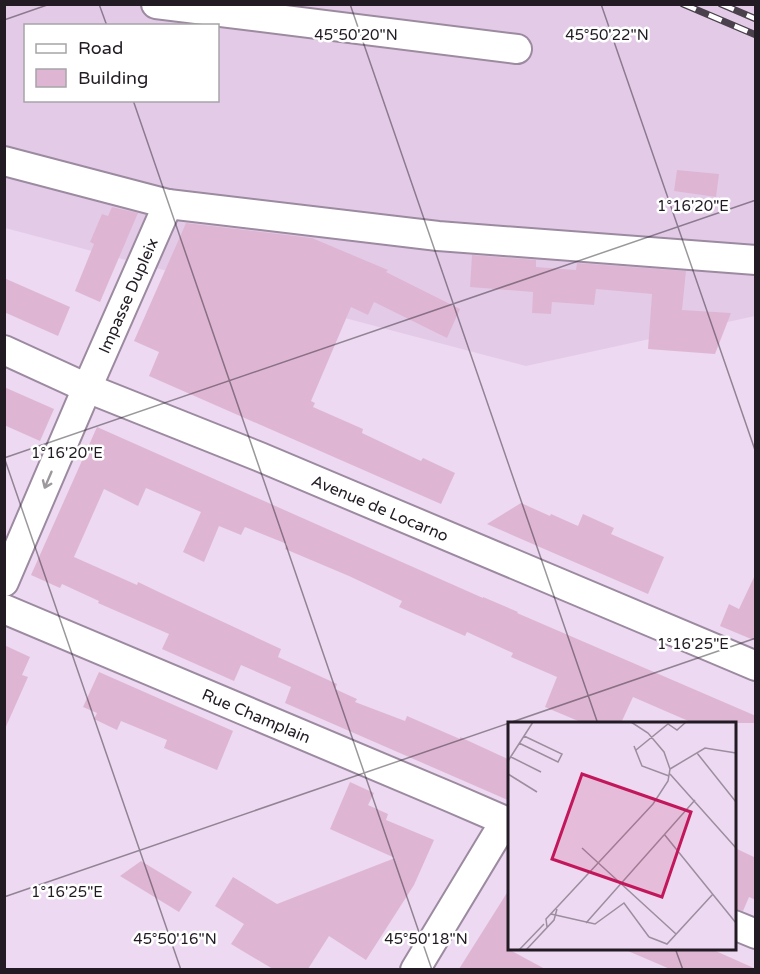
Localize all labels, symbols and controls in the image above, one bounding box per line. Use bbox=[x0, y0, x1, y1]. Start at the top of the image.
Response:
legend bbox=[24, 24, 219, 102]
text: 45°50'20"N bbox=[314, 26, 398, 44]
text: 45°50'22"N bbox=[565, 26, 649, 44]
text: Road bbox=[78, 37, 123, 59]
text: Building bbox=[78, 67, 148, 89]
text: 1°16'20"E bbox=[657, 197, 729, 215]
street label: Impasse Dupleix bbox=[94, 235, 163, 357]
text: 1°16'20"E bbox=[31, 444, 103, 462]
one-way arrow bbox=[42, 471, 53, 489]
street label: Avenue de Locarno bbox=[308, 471, 451, 546]
text: 1°16'25"E bbox=[657, 635, 729, 653]
street label: Rue Champlain bbox=[199, 685, 313, 748]
inset map bbox=[508, 722, 736, 950]
text: 1°16'25"E bbox=[31, 883, 103, 901]
text: 45°50'16"N bbox=[133, 930, 217, 948]
text: 45°50'18"N bbox=[384, 930, 468, 948]

